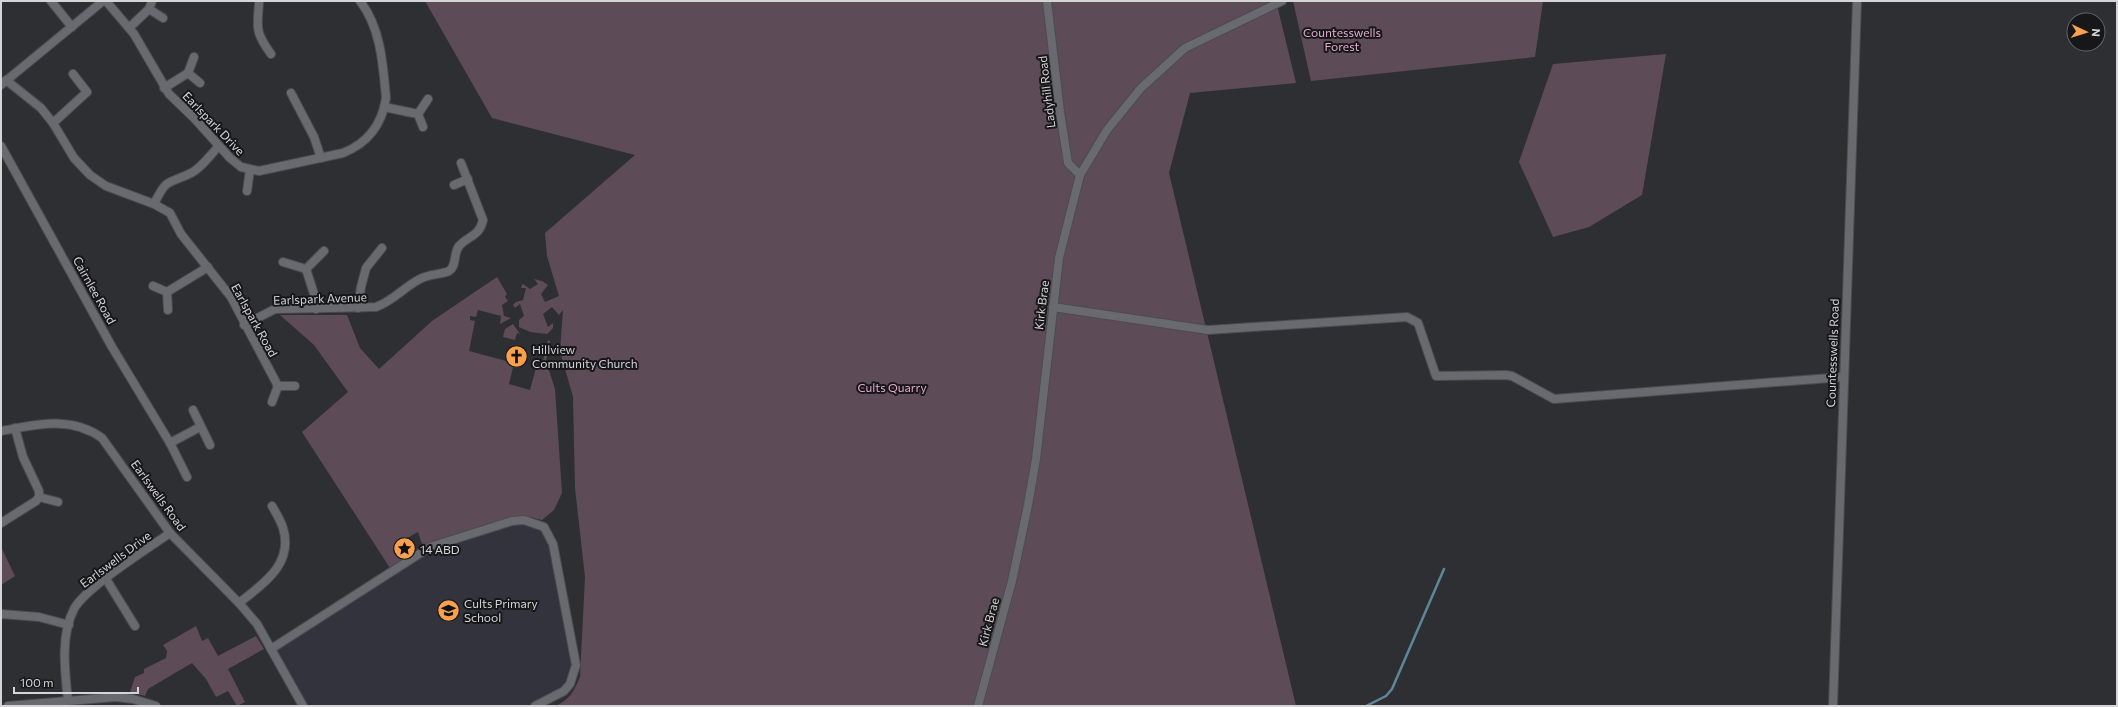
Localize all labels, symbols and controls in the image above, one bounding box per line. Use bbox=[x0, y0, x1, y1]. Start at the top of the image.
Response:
north arrow bbox=[2066, 12, 2106, 52]
park label: Countesswells Forest bbox=[1303, 25, 1381, 53]
text: N bbox=[2090, 28, 2103, 37]
street label: Ladyhill Road bbox=[1035, 55, 1057, 129]
street label: Earlspark Drive bbox=[180, 88, 248, 158]
street label: Cairnlee Road bbox=[71, 254, 119, 326]
street label: Kirk Brae bbox=[1031, 279, 1051, 331]
street label: Earlspark Road bbox=[229, 281, 281, 359]
street label: Earlspark Avenue bbox=[273, 289, 367, 307]
street label: Countesswells Road bbox=[1823, 298, 1841, 407]
place label: Hillview Community Church bbox=[532, 342, 638, 370]
church icon: Hillview Community Church bbox=[503, 343, 529, 369]
park label: Cults Quarry bbox=[857, 380, 927, 394]
street label: Earlswells Road bbox=[129, 457, 189, 533]
street label: Earlswells Drive bbox=[77, 528, 153, 590]
place icon: 14 ABD bbox=[392, 536, 418, 562]
place label: 14 ABD bbox=[420, 542, 460, 556]
place label: Cults Primary School bbox=[464, 596, 538, 624]
street label: Kirk Brae bbox=[975, 596, 1001, 648]
school or university icon: Cults Primary School bbox=[435, 597, 461, 623]
scale bar bbox=[14, 669, 138, 695]
text: 100 m bbox=[20, 675, 54, 689]

